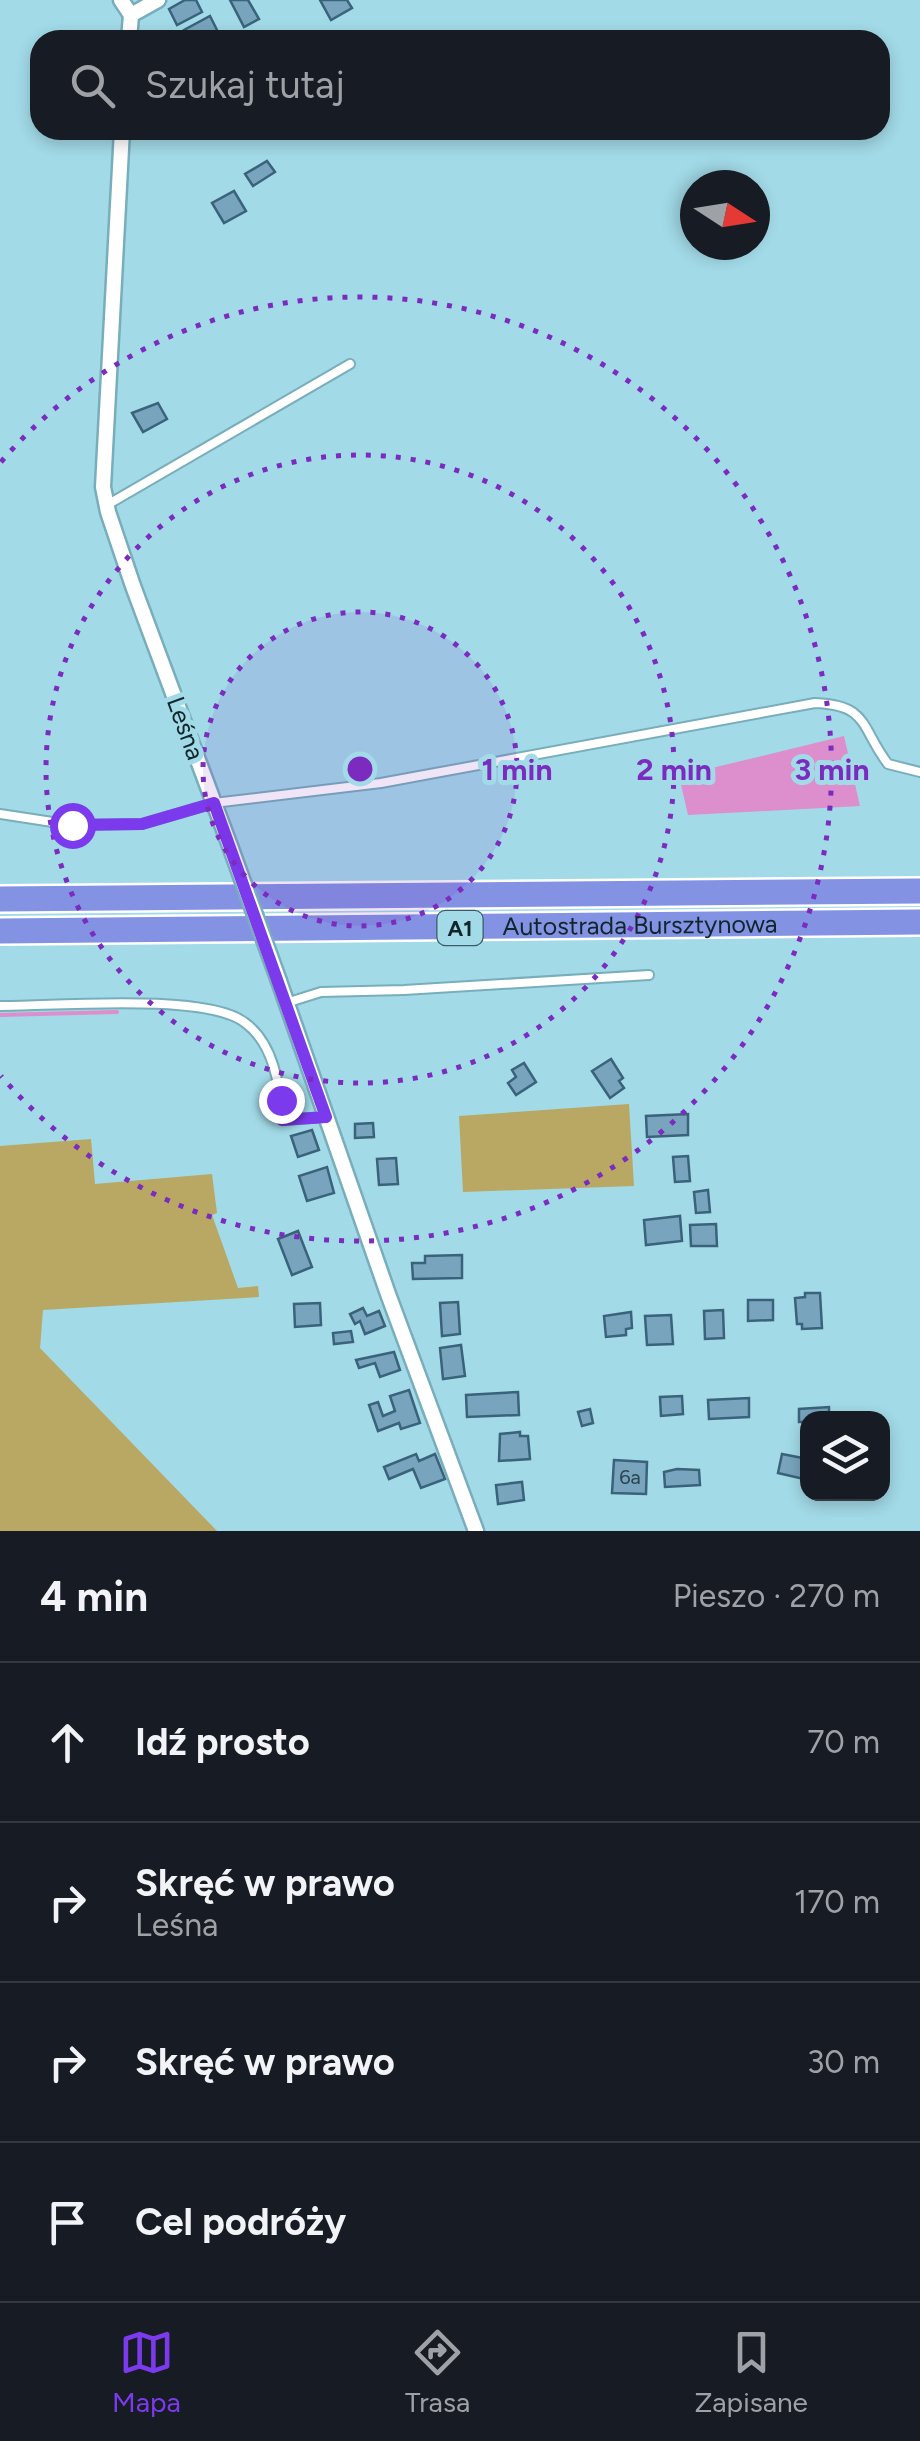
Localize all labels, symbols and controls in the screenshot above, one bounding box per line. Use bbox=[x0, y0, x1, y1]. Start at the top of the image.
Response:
search box bbox=[30, 30, 890, 140]
icon: search bbox=[65, 58, 120, 113]
text: Szukaj tutaj bbox=[145, 62, 345, 108]
north arrow bbox=[680, 170, 770, 260]
street label: Leśna bbox=[161, 692, 211, 764]
centre of rings bbox=[342, 751, 378, 787]
text: 1 min bbox=[482, 751, 552, 788]
text: 2 min bbox=[636, 751, 712, 788]
text: 3 min bbox=[795, 751, 869, 788]
route start bbox=[50, 803, 96, 849]
street label: Autostrada Bursztynowa bbox=[502, 908, 778, 941]
road number: A1 bbox=[438, 911, 482, 945]
route end bbox=[259, 1078, 305, 1124]
map controls bbox=[800, 1411, 890, 1501]
button: layers bbox=[800, 1411, 890, 1501]
house number: 6a bbox=[619, 1465, 641, 1489]
text: 4 min bbox=[40, 1571, 148, 1622]
text: Pieszo · 270 m bbox=[673, 1577, 880, 1615]
icon: ahead bbox=[40, 1715, 95, 1770]
text: Idź prosto bbox=[135, 1719, 310, 1765]
text: 70 m bbox=[807, 1723, 880, 1761]
text: Skręć w prawo bbox=[135, 1860, 395, 1906]
icon: right bbox=[40, 1875, 95, 1930]
text: 170 m bbox=[794, 1883, 880, 1921]
text: Leśna bbox=[135, 1906, 218, 1944]
icon: right bbox=[40, 2035, 95, 2090]
text: Skręć w prawo bbox=[135, 2039, 395, 2085]
text: 30 m bbox=[807, 2043, 880, 2081]
icon: arrive bbox=[40, 2195, 95, 2250]
text: Cel podróży bbox=[135, 2199, 346, 2245]
tab: Mapa bbox=[112, 2325, 181, 2419]
tab: Trasa bbox=[405, 2325, 470, 2419]
tab: Zapisane bbox=[694, 2325, 808, 2419]

